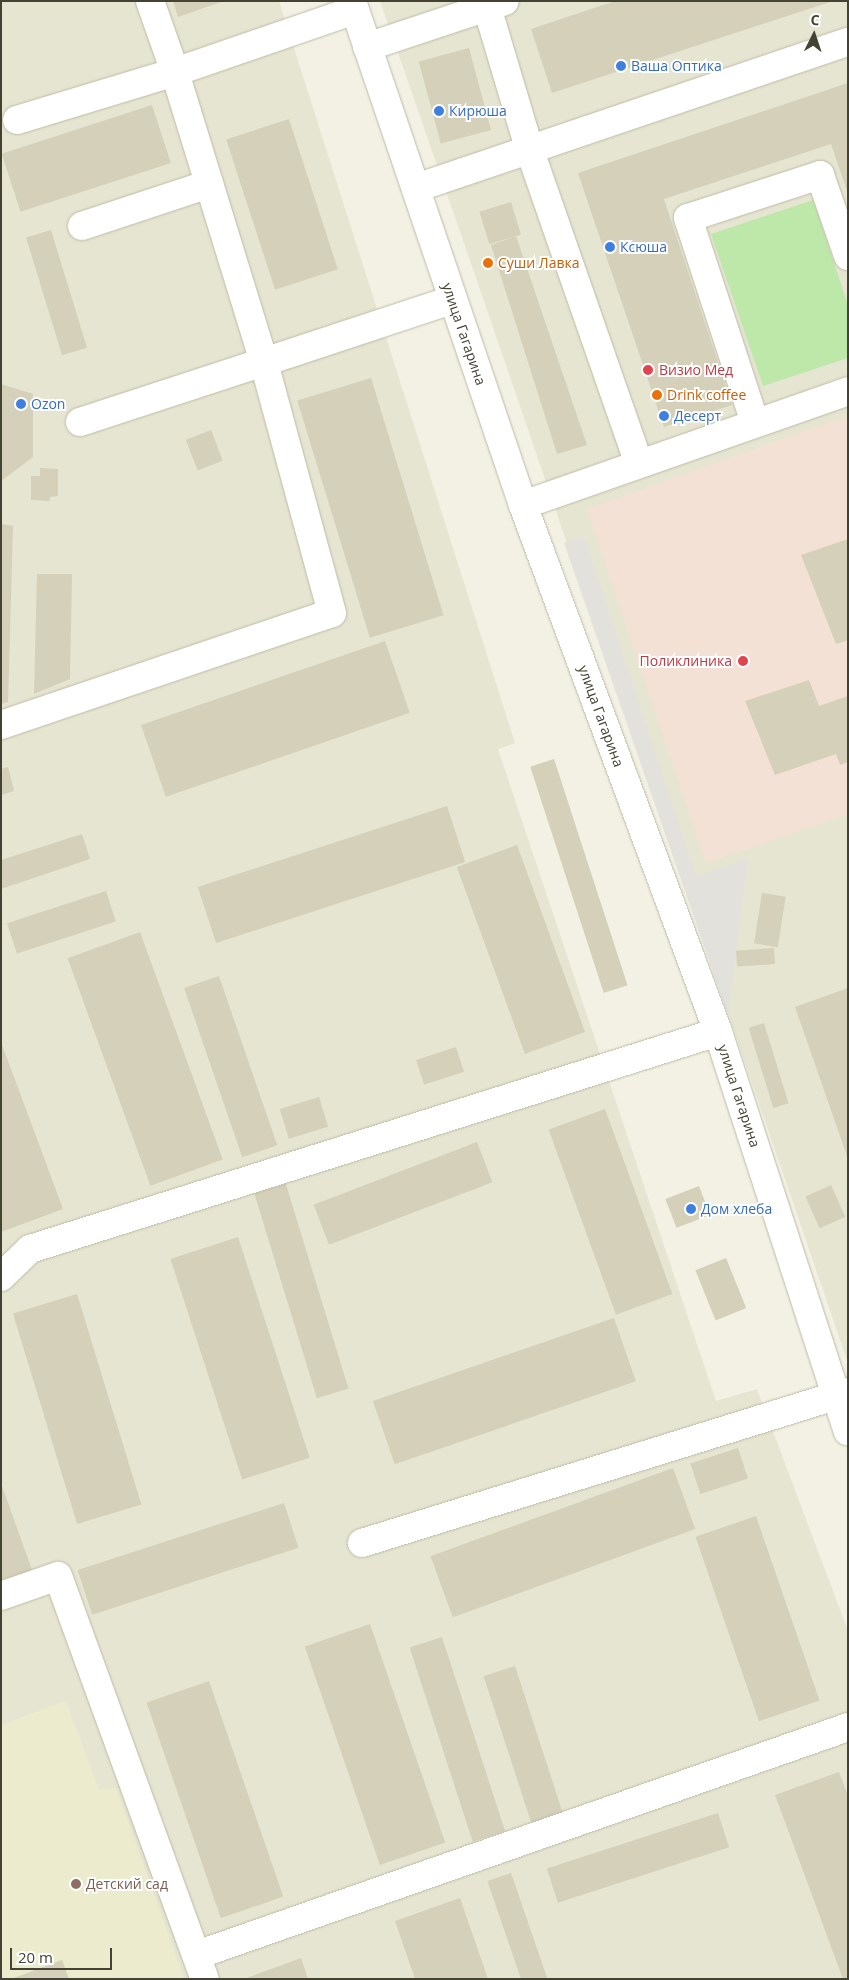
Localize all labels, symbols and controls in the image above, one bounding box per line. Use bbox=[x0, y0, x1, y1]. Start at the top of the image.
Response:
north arrow bbox=[789, 10, 839, 60]
text: С bbox=[810, 10, 820, 29]
place label: Ваша Оптика bbox=[631, 58, 722, 74]
marker: Ваша Оптика bbox=[615, 60, 627, 72]
place label: Кирюша bbox=[449, 103, 507, 119]
marker: Кирюша bbox=[433, 105, 445, 117]
place label: Ксюша bbox=[620, 239, 667, 255]
marker: Ксюша bbox=[604, 241, 616, 253]
place label: Суши Лавка bbox=[498, 255, 579, 271]
marker: Суши Лавка bbox=[482, 257, 494, 269]
street label: улица Гагарина bbox=[439, 281, 489, 387]
place label: Визио Мед bbox=[659, 362, 733, 378]
marker: Визио Мед bbox=[641, 363, 655, 377]
place label: Drink coffee bbox=[667, 387, 746, 403]
marker: Drink coffee bbox=[651, 389, 663, 401]
place label: Ozon bbox=[31, 396, 65, 412]
marker: Ozon bbox=[15, 398, 27, 410]
place label: Десерт bbox=[674, 408, 721, 424]
marker: Десерт bbox=[658, 410, 670, 422]
place label: Поликлиника bbox=[640, 653, 732, 669]
marker: Поликлиника bbox=[736, 654, 750, 668]
street label: улица Гагарина bbox=[575, 663, 627, 769]
street label: улица Гагарина bbox=[714, 1042, 764, 1150]
place label: Дом хлеба bbox=[701, 1201, 772, 1217]
marker: Дом хлеба bbox=[685, 1203, 697, 1215]
place label: Детский сад bbox=[86, 1876, 168, 1892]
marker: Детский сад bbox=[70, 1878, 82, 1890]
scale bar bbox=[12, 1938, 115, 1970]
text: 20 m bbox=[18, 1947, 53, 1967]

